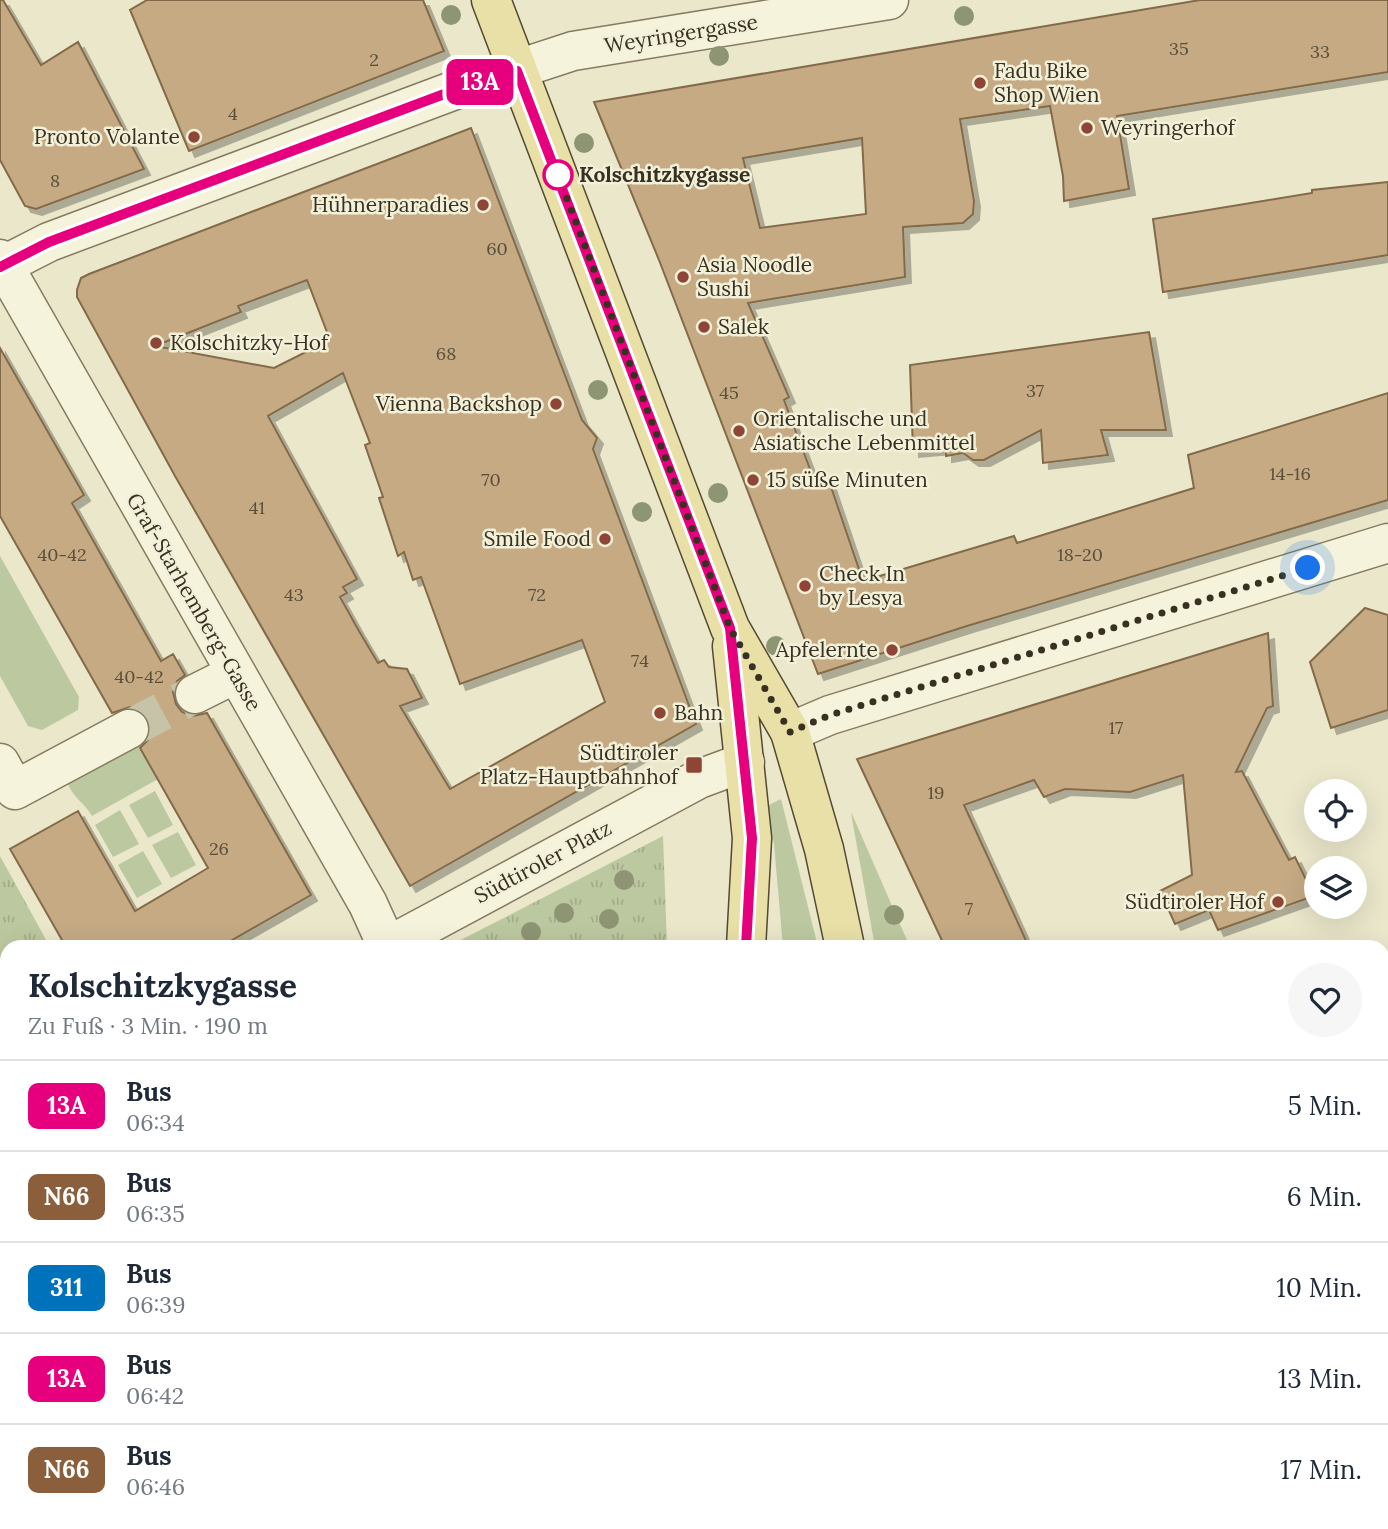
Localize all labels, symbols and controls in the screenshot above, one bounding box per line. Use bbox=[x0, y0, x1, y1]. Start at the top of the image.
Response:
street label: Weyringergasse bbox=[602, 8, 760, 59]
house number: 35 bbox=[1169, 37, 1189, 60]
house number: 33 bbox=[1310, 40, 1330, 63]
house number: 2 bbox=[369, 48, 379, 71]
place label: Fadu Bike Shop Wien bbox=[994, 57, 1100, 108]
line badge: 13A bbox=[440, 59, 520, 105]
text: 13A bbox=[460, 66, 500, 97]
marker: Fadu Bike Shop Wien bbox=[972, 75, 988, 91]
house number: 4 bbox=[228, 102, 238, 125]
place label: Weyringerhof bbox=[1101, 114, 1237, 141]
marker: Weyringerhof bbox=[1079, 120, 1095, 136]
place label: Pronto Volante bbox=[34, 123, 180, 150]
marker: Pronto Volante bbox=[186, 129, 202, 145]
marker: Kolschitzkygasse bbox=[543, 160, 573, 190]
place label: Kolschitzkygasse bbox=[579, 161, 750, 188]
house number: 8 bbox=[50, 169, 60, 192]
place label: Hühnerparadies bbox=[312, 191, 469, 218]
marker: Hühnerparadies bbox=[475, 197, 491, 213]
house number: 60 bbox=[486, 237, 508, 260]
place label: Asia Noodle Sushi bbox=[696, 251, 812, 302]
marker: Asia Noodle Sushi bbox=[675, 269, 691, 285]
place label: Salek bbox=[718, 313, 770, 340]
marker: Salek bbox=[696, 319, 712, 335]
place label: Kolschitzky-Hof bbox=[170, 329, 330, 356]
marker: Kolschitzky-Hof bbox=[148, 335, 164, 351]
house number: 68 bbox=[436, 342, 456, 365]
house number: 37 bbox=[1026, 379, 1044, 402]
house number: 45 bbox=[719, 381, 739, 404]
place label: Vienna Backshop bbox=[375, 390, 542, 417]
marker: Vienna Backshop bbox=[548, 396, 564, 412]
place label: Orientalische und Asiatische Lebenmittel bbox=[752, 405, 975, 456]
marker: Orientalische und Asiatische Lebenmittel bbox=[731, 423, 747, 439]
house number: 14-16 bbox=[1269, 462, 1311, 485]
place label: 15 süße Minuten bbox=[767, 466, 928, 493]
house number: 70 bbox=[481, 468, 501, 491]
marker: 15 süße Minuten bbox=[745, 472, 761, 488]
street label: Graf-Starhemberg-Gasse bbox=[121, 488, 268, 716]
house number: 41 bbox=[249, 496, 265, 519]
place label: Smile Food bbox=[484, 525, 591, 552]
marker: Smile Food bbox=[597, 531, 613, 547]
house number: 40-42 bbox=[37, 543, 87, 566]
house number: 18-20 bbox=[1057, 543, 1103, 566]
your location bbox=[1290, 550, 1325, 585]
place label: Check In by Lesya bbox=[819, 560, 905, 611]
marker: Check In by Lesya bbox=[797, 578, 813, 594]
house number: 43 bbox=[284, 583, 304, 606]
house number: 72 bbox=[528, 583, 546, 606]
place label: Apfelernte bbox=[775, 636, 878, 663]
marker: Apfelernte bbox=[884, 642, 900, 658]
house number: 74 bbox=[631, 649, 649, 672]
house number: 40-42 bbox=[114, 665, 164, 688]
place label: Bahn bbox=[674, 699, 723, 726]
marker: Bahn bbox=[652, 705, 668, 721]
house number: 17 bbox=[1109, 716, 1123, 739]
place label: Südtiroler Platz-Hauptbahnhof bbox=[480, 739, 680, 790]
marker: Südtiroler Platz-Hauptbahnhof bbox=[684, 755, 704, 775]
map controls bbox=[1304, 779, 1367, 919]
button: locate bbox=[1304, 779, 1367, 842]
house number: 19 bbox=[928, 781, 944, 804]
street label: Südtiroler Platz bbox=[469, 814, 616, 909]
house number: 26 bbox=[209, 837, 229, 860]
button: layers bbox=[1304, 856, 1367, 919]
place label: Südtiroler Hof bbox=[1125, 888, 1266, 915]
marker: Südtiroler Hof bbox=[1270, 894, 1286, 910]
house number: 7 bbox=[965, 897, 973, 920]
button: heart bbox=[1288, 963, 1362, 1037]
text: Kolschitzkygasse bbox=[28, 964, 297, 1006]
text: Zu Fuß · 3 Min. · 190 m bbox=[28, 1011, 268, 1040]
text: Bus bbox=[126, 1075, 172, 1108]
text: 5 Min. bbox=[1288, 1089, 1362, 1122]
text: 13A bbox=[47, 1090, 86, 1121]
text: 06:34 bbox=[126, 1108, 185, 1137]
text: Bus bbox=[126, 1166, 172, 1199]
text: 6 Min. bbox=[1287, 1180, 1362, 1213]
text: N66 bbox=[43, 1181, 90, 1212]
text: 06:35 bbox=[126, 1199, 185, 1228]
text: Bus bbox=[126, 1257, 172, 1290]
text: 10 Min. bbox=[1276, 1271, 1362, 1304]
text: 311 bbox=[50, 1272, 83, 1303]
text: 06:39 bbox=[126, 1290, 185, 1319]
text: Bus bbox=[126, 1348, 172, 1381]
text: 13 Min. bbox=[1278, 1362, 1362, 1395]
text: 13A bbox=[47, 1363, 86, 1394]
text: 06:42 bbox=[126, 1381, 184, 1410]
text: Bus bbox=[126, 1439, 172, 1472]
text: 17 Min. bbox=[1280, 1453, 1362, 1486]
text: N66 bbox=[43, 1454, 90, 1485]
text: 06:46 bbox=[126, 1472, 185, 1501]

